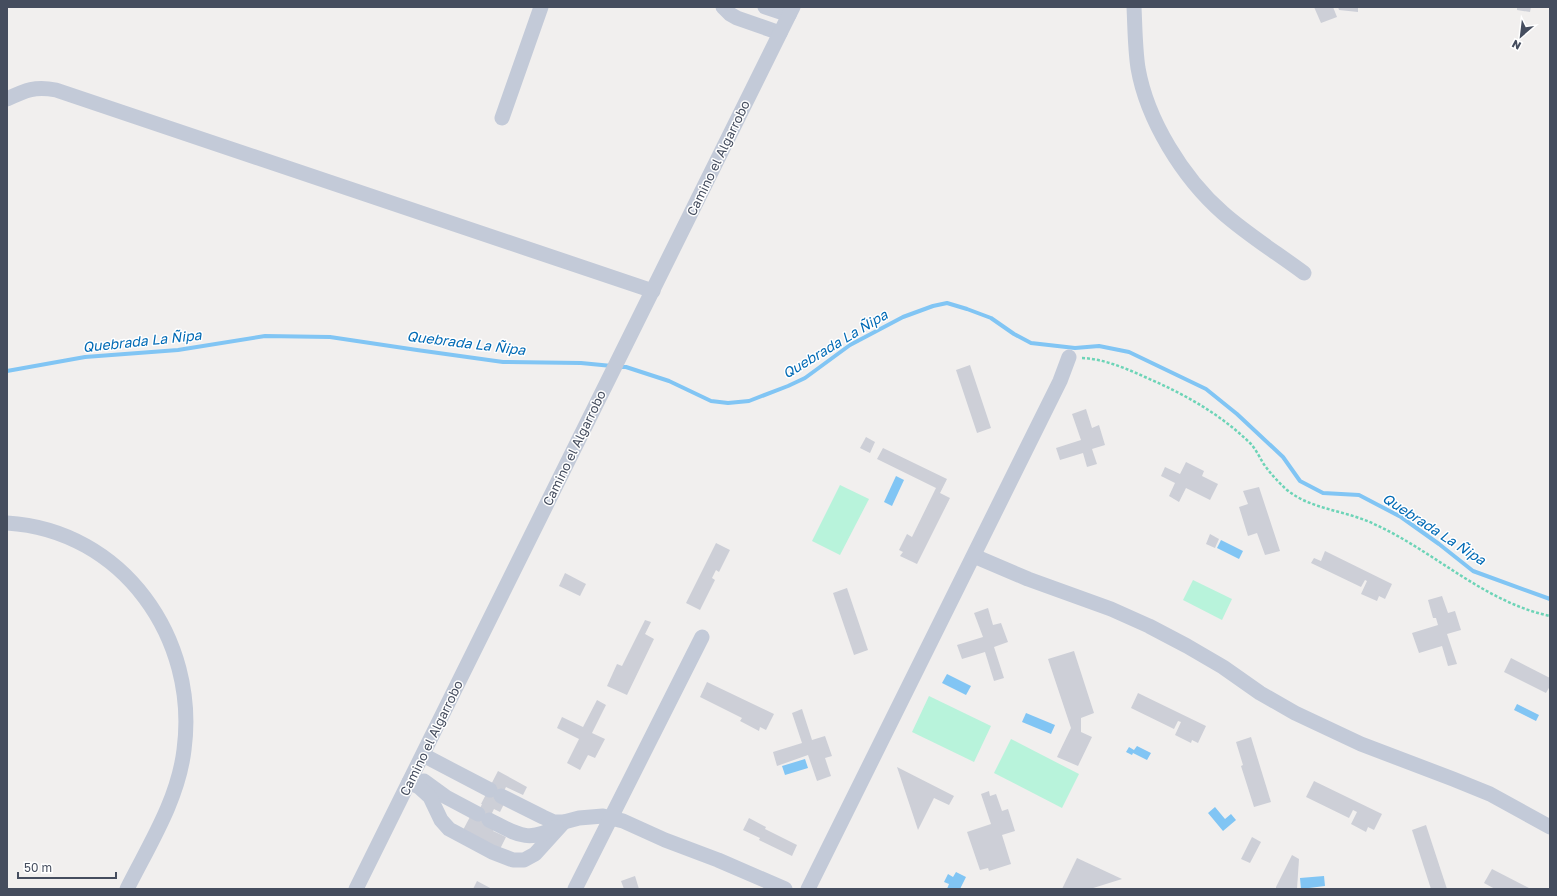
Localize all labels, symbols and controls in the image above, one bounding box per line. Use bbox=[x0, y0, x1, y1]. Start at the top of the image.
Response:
north arrow bbox=[1501, 16, 1541, 56]
text: N bbox=[1509, 38, 1523, 53]
street label: Camino el Algarrobo bbox=[683, 97, 753, 218]
water label: Quebrada La Ñipa bbox=[779, 305, 891, 382]
water label: Quebrada La Ñipa bbox=[82, 326, 203, 355]
water label: Quebrada La Ñipa bbox=[406, 327, 527, 358]
street label: Camino el Algarrobo bbox=[539, 387, 609, 508]
water label: Quebrada La Ñipa bbox=[1380, 489, 1490, 569]
street label: Camino el Algarrobo bbox=[396, 677, 466, 798]
scale bar bbox=[18, 854, 116, 880]
text: 50 m bbox=[24, 860, 52, 875]

